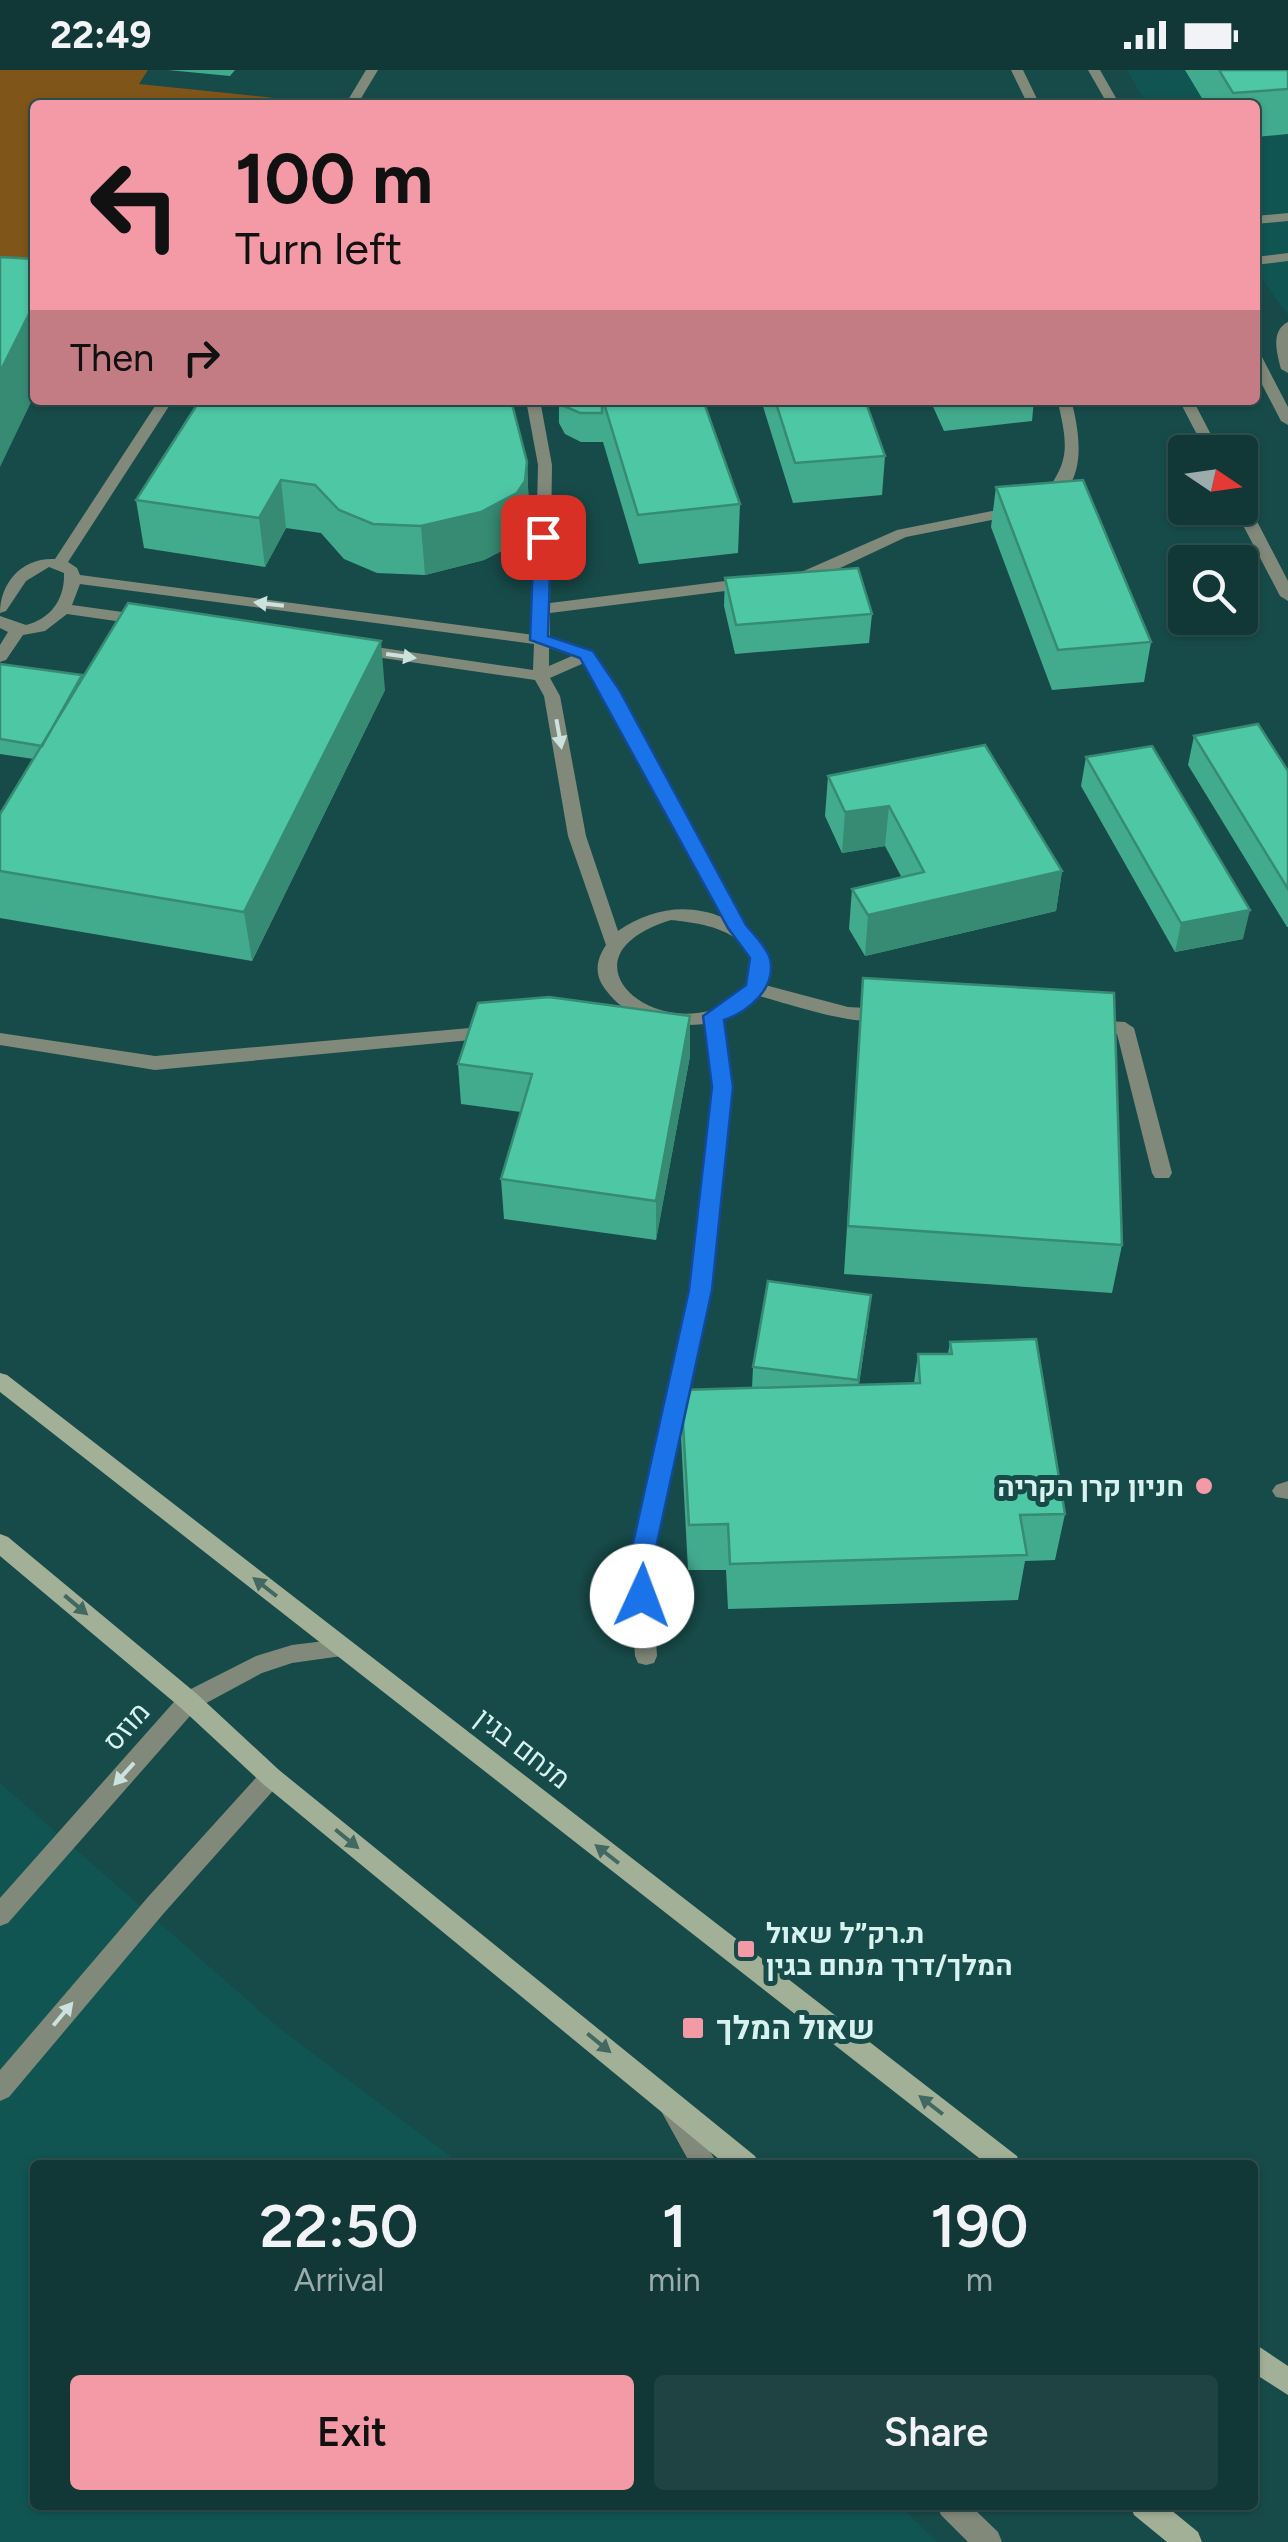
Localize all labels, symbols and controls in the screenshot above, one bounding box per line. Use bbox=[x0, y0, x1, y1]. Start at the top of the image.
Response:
text: 22:49 bbox=[50, 12, 152, 58]
text: 100 m bbox=[235, 136, 433, 221]
icon: left bbox=[70, 140, 200, 270]
text: Turn left bbox=[235, 221, 402, 275]
icon: right bbox=[174, 330, 229, 385]
text: Then bbox=[70, 335, 154, 381]
north arrow bbox=[1168, 435, 1258, 525]
map controls bbox=[1168, 435, 1258, 635]
pin bbox=[501, 495, 586, 580]
icon: arrive bbox=[516, 510, 571, 565]
button: search bbox=[1168, 545, 1258, 635]
one-way arrow bbox=[253, 596, 284, 612]
one-way arrow bbox=[385, 648, 417, 664]
one-way arrow bbox=[552, 718, 567, 750]
place label: חניון קרן הקריה bbox=[997, 1469, 1184, 1503]
marker: חניון קרן הקריה bbox=[1193, 1475, 1215, 1497]
position arrow bbox=[590, 1544, 694, 1648]
one-way arrow bbox=[252, 1577, 277, 1598]
one-way arrow bbox=[63, 1594, 88, 1615]
street label: מוזס bbox=[95, 1695, 157, 1757]
street label: מנחם בגין bbox=[469, 1700, 577, 1796]
one-way arrow bbox=[113, 1761, 135, 1786]
one-way arrow bbox=[334, 1828, 359, 1849]
one-way arrow bbox=[594, 1844, 620, 1865]
place label: ת.רק״ל שאול המלך/דרך מנחם בגין bbox=[766, 1916, 1013, 1982]
marker: ת.רק״ל שאול המלך/דרך מנחם בגין bbox=[735, 1938, 757, 1960]
one-way arrow bbox=[52, 2002, 73, 2027]
place label: שאול המלך bbox=[716, 2009, 875, 2047]
marker: שאול המלך bbox=[680, 2015, 706, 2041]
one-way arrow bbox=[587, 2032, 612, 2053]
one-way arrow bbox=[918, 2096, 944, 2116]
text: 22:50 bbox=[260, 2190, 418, 2262]
text: 1 bbox=[662, 2190, 687, 2262]
text: 190 bbox=[930, 2190, 1028, 2262]
text: Arrival bbox=[294, 2261, 384, 2299]
text: min bbox=[648, 2261, 701, 2299]
text: m bbox=[966, 2261, 993, 2299]
button: Exit bbox=[70, 2375, 634, 2490]
button: Share bbox=[654, 2375, 1218, 2490]

